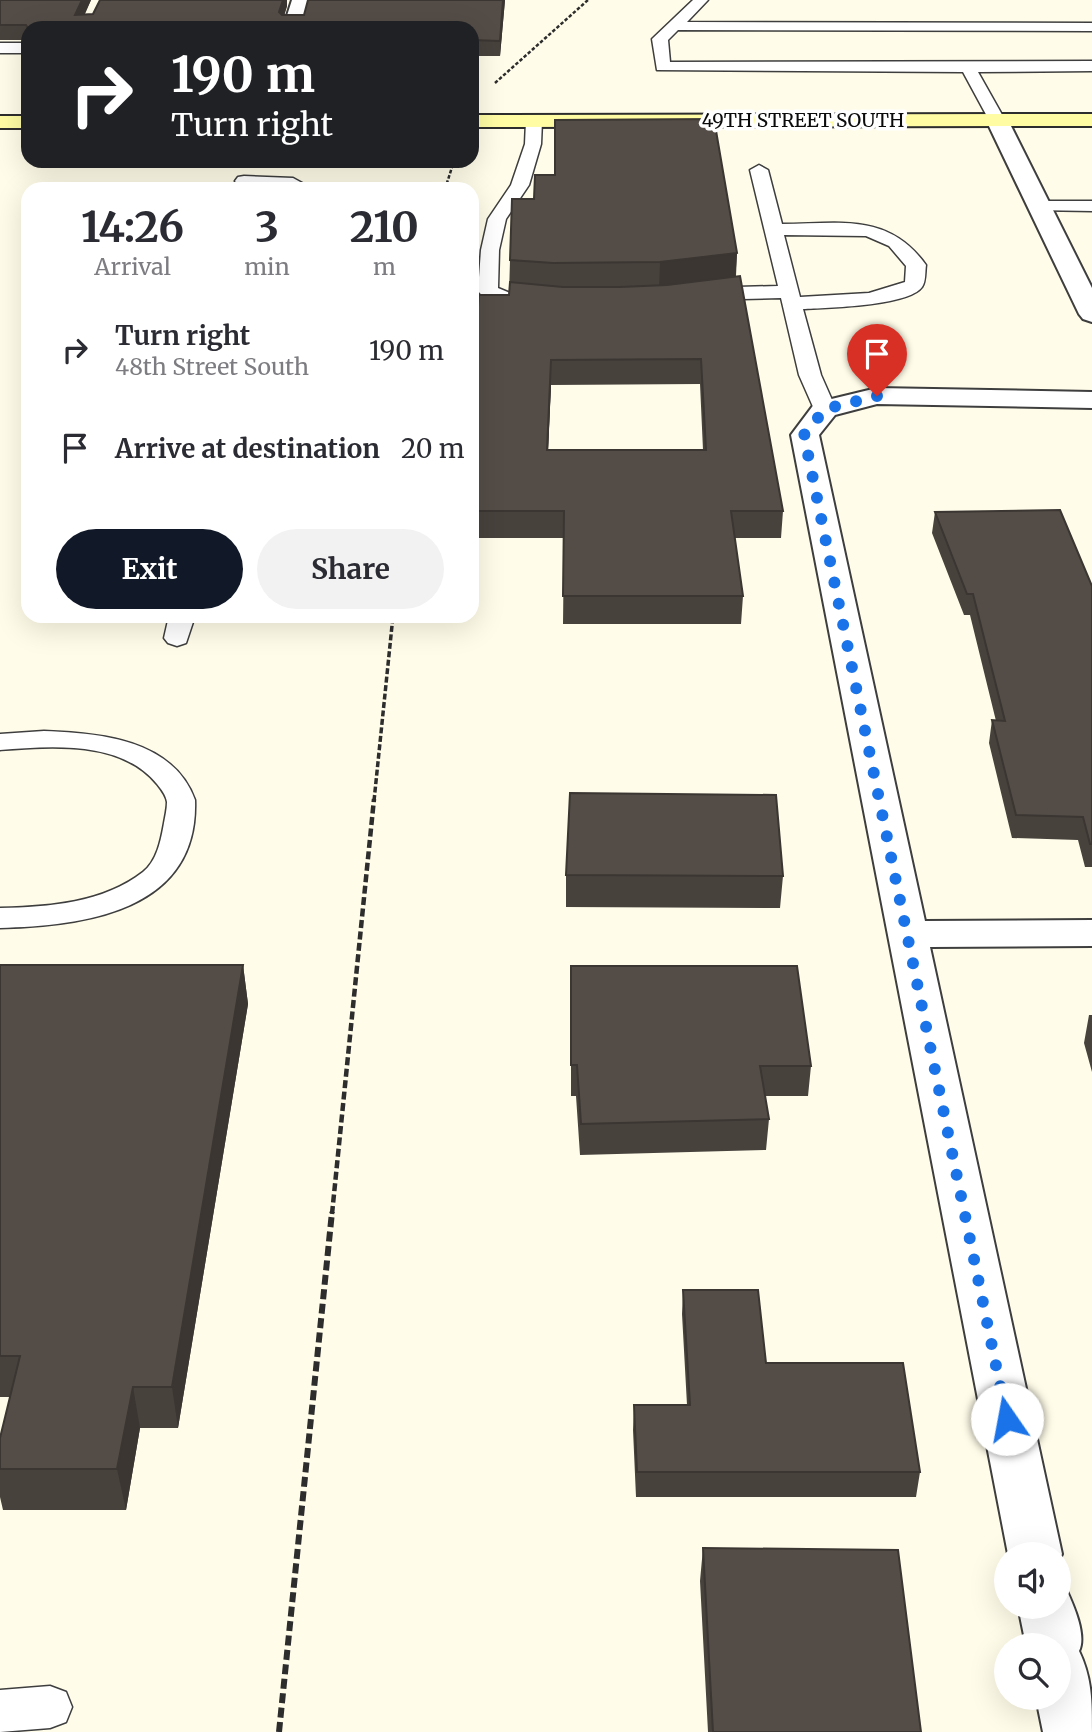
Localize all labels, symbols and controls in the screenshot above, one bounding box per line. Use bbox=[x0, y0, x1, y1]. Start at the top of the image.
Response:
text: 190 m bbox=[171, 44, 315, 105]
icon: right bbox=[56, 49, 147, 140]
text: Turn right bbox=[171, 105, 333, 145]
street label: 49TH STREET SOUTH bbox=[702, 108, 904, 132]
text: 14:26 bbox=[81, 201, 184, 253]
text: 3 bbox=[255, 201, 279, 253]
text: 210 bbox=[350, 201, 419, 253]
text: Arrival bbox=[94, 252, 171, 281]
text: min bbox=[244, 252, 290, 281]
text: m bbox=[373, 252, 396, 281]
text: Turn right bbox=[115, 319, 250, 352]
pin bbox=[847, 324, 907, 396]
icon: right bbox=[56, 331, 94, 369]
text: 190 m bbox=[369, 334, 444, 367]
icon: arrive bbox=[858, 335, 896, 373]
text: 48th Street South bbox=[115, 352, 309, 381]
icon: arrive bbox=[56, 429, 94, 467]
text: Arrive at destination bbox=[115, 432, 380, 465]
text: 20 m bbox=[401, 432, 465, 465]
button: Exit bbox=[56, 529, 243, 609]
button: Share bbox=[257, 529, 444, 609]
position arrow bbox=[970, 1382, 1044, 1456]
map controls bbox=[994, 1542, 1071, 1710]
button: sound bbox=[994, 1542, 1071, 1619]
button: search bbox=[994, 1633, 1071, 1710]

